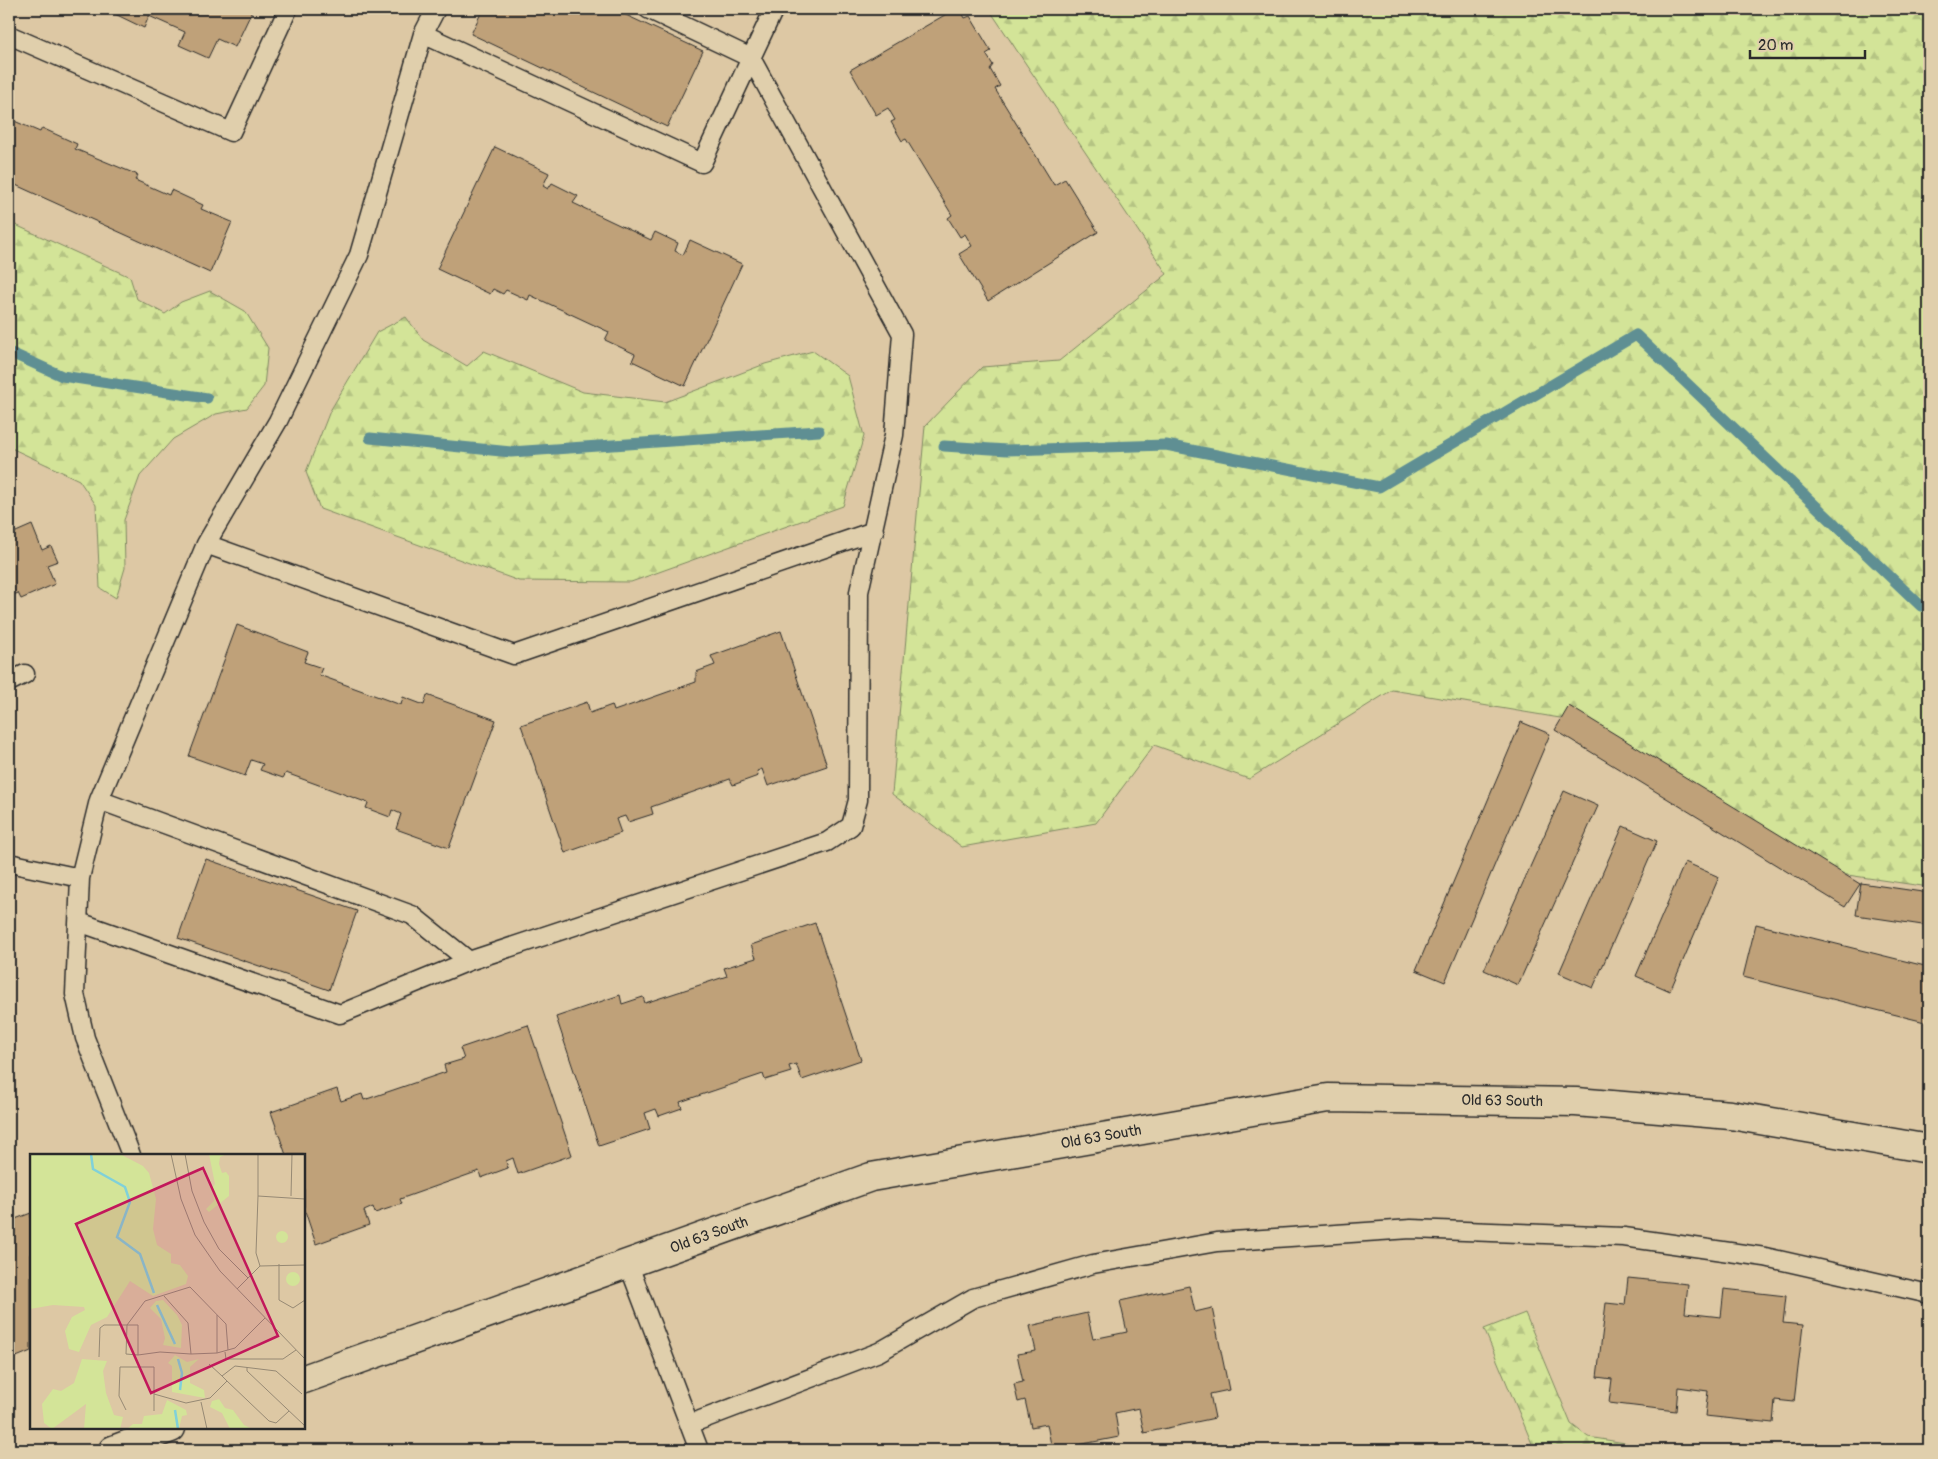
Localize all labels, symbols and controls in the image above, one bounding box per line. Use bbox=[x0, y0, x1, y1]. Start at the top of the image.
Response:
scale bar bbox=[1750, 28, 1866, 60]
text: 20 m bbox=[1758, 36, 1793, 55]
street label: Old 63 South bbox=[1461, 1091, 1543, 1111]
street label: Old 63 South bbox=[1059, 1121, 1143, 1153]
inset map bbox=[30, 1154, 305, 1429]
street label: Old 63 South bbox=[667, 1212, 751, 1258]

